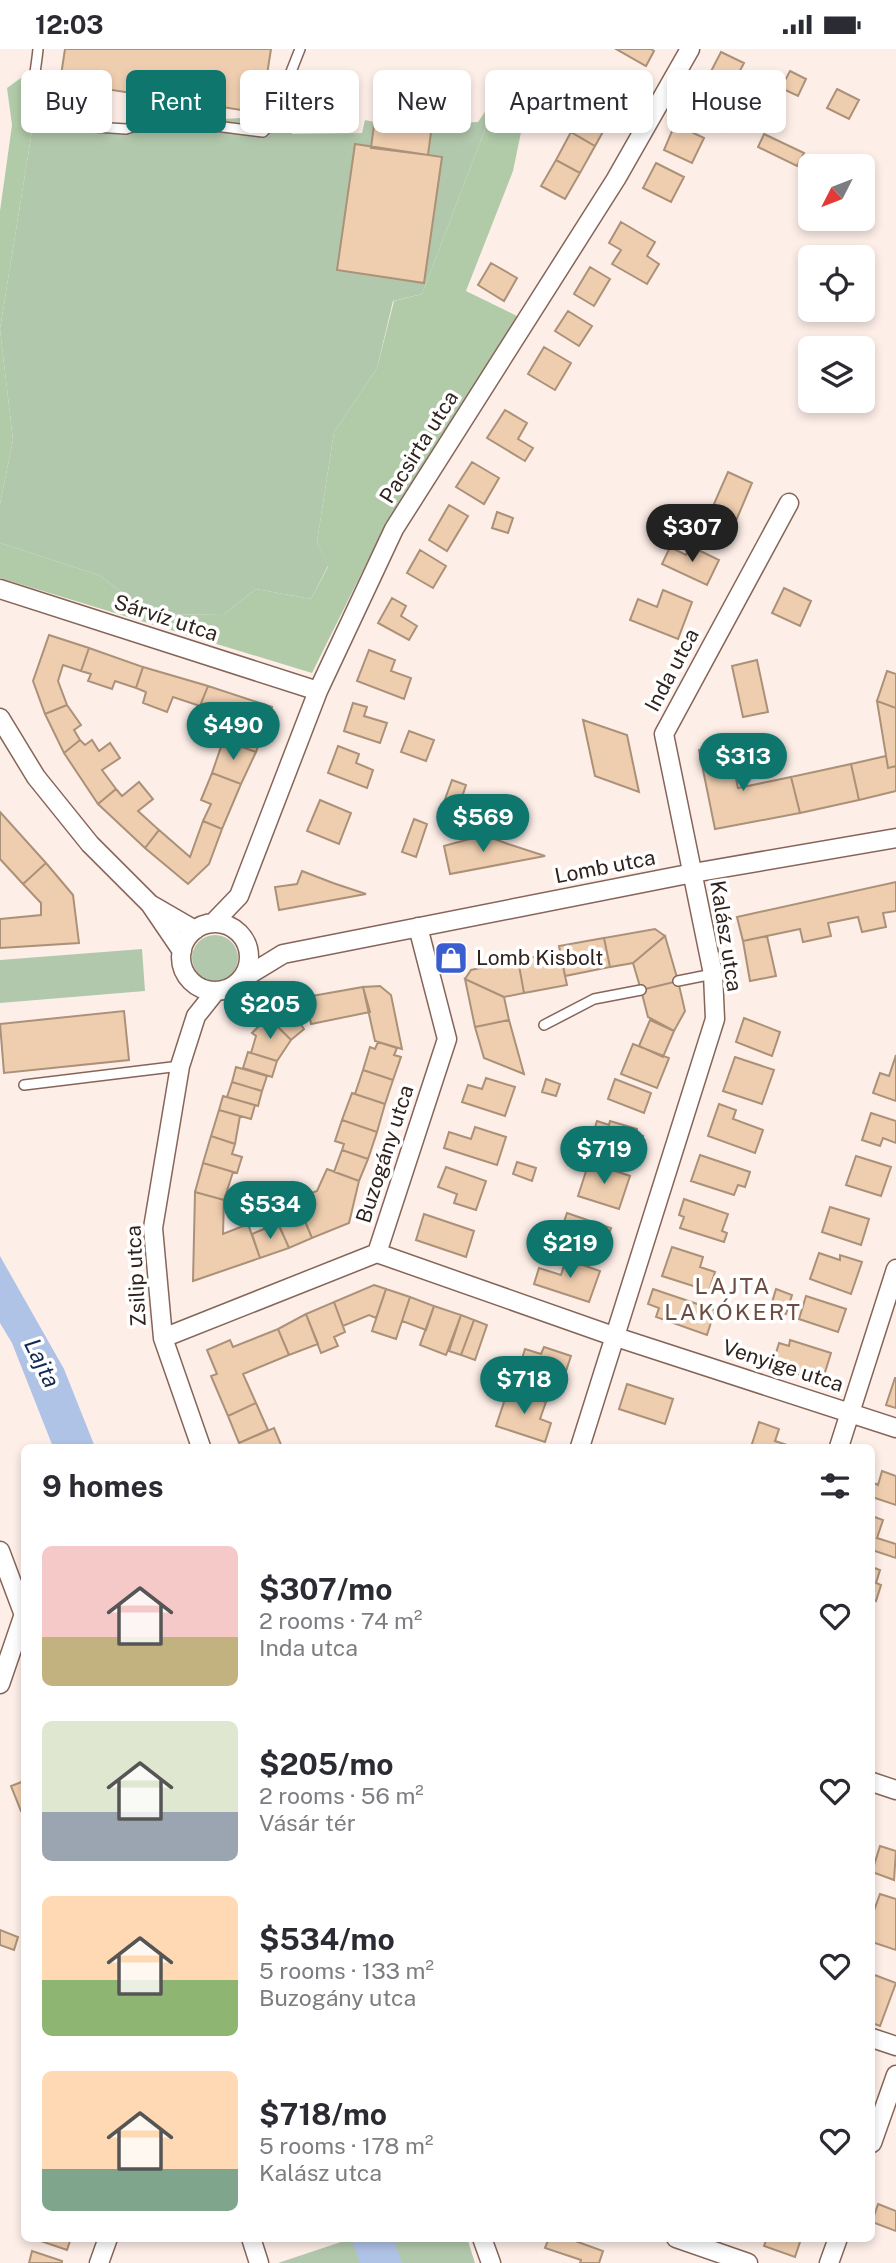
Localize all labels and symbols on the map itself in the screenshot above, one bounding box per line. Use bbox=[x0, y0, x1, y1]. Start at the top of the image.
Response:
north arrow bbox=[798, 154, 875, 231]
street label: Pacsirta utca bbox=[374, 386, 463, 508]
pin: $307 bbox=[651, 505, 733, 564]
street label: Sárvíz utca bbox=[111, 589, 221, 646]
street label: Inda utca bbox=[639, 624, 704, 715]
pin: $490 bbox=[192, 703, 274, 762]
pin: $313 bbox=[702, 733, 784, 793]
pin: $569 bbox=[442, 795, 524, 854]
street label: Lomb utca bbox=[552, 844, 657, 889]
street label: Kalász utca bbox=[705, 879, 748, 993]
shop icon: Lomb Kisbolt bbox=[432, 939, 470, 977]
place label: Lomb Kisbolt bbox=[476, 945, 604, 970]
pin: $205 bbox=[229, 981, 311, 1041]
street label: Buzogány utca bbox=[350, 1082, 419, 1226]
pin: $719 bbox=[563, 1127, 645, 1186]
pin: $534 bbox=[229, 1181, 311, 1241]
pin: $219 bbox=[529, 1221, 611, 1280]
street label: Zsilip utca bbox=[120, 1225, 151, 1327]
district label: LAJTA LAKÓKERT bbox=[664, 1272, 802, 1325]
water label: Lajta bbox=[19, 1334, 66, 1392]
street label: Venyige utca bbox=[719, 1334, 847, 1397]
pin: $718 bbox=[483, 1357, 565, 1416]

